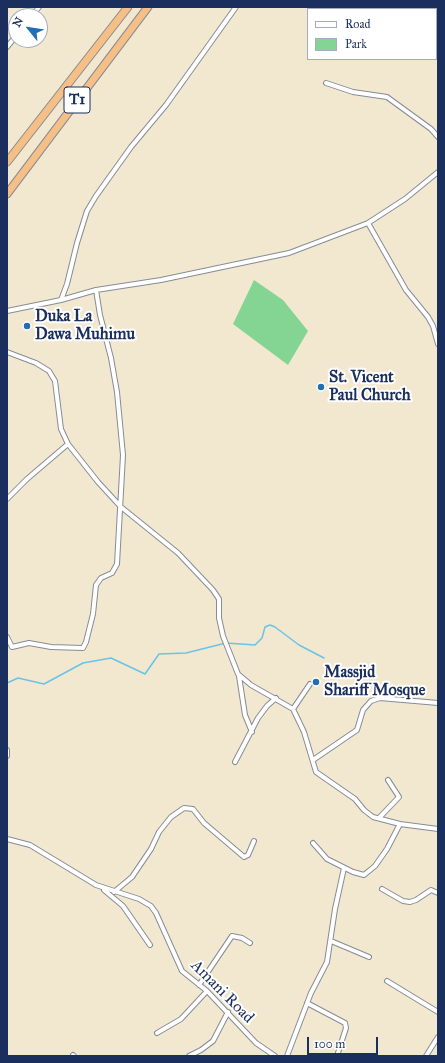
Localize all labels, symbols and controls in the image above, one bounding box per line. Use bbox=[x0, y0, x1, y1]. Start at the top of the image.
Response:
north arrow bbox=[8, 8, 48, 48]
legend bbox=[307, 8, 437, 60]
text: N bbox=[10, 15, 26, 30]
text: Road bbox=[345, 17, 371, 31]
text: Park bbox=[345, 37, 367, 51]
road number: T1 bbox=[64, 87, 90, 113]
place label: Duka La Dawa Muhimu bbox=[35, 307, 135, 345]
marker: Duka La Dawa Muhimu bbox=[22, 321, 32, 331]
place label: St. Vicent Paul Church bbox=[329, 368, 411, 406]
marker: St. Vicent Paul Church bbox=[316, 382, 326, 392]
place label: Massjid Shariff Mosque bbox=[324, 663, 425, 701]
marker: Massjid Shariff Mosque bbox=[311, 677, 321, 687]
street label: Amani Road bbox=[186, 956, 258, 1028]
scale bar bbox=[309, 1029, 380, 1055]
text: 100 m bbox=[314, 1037, 345, 1051]

